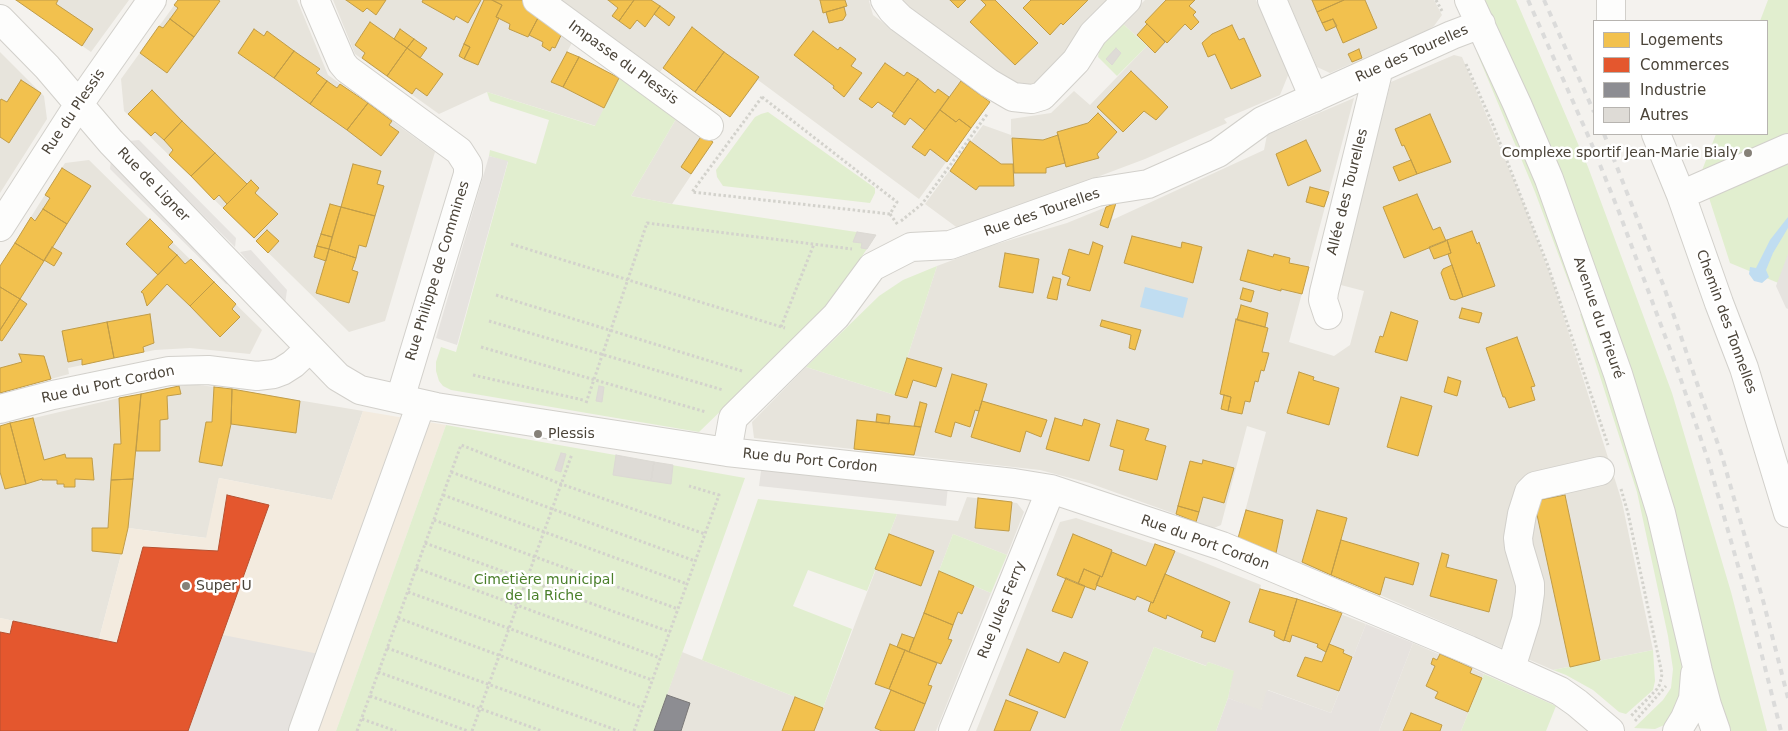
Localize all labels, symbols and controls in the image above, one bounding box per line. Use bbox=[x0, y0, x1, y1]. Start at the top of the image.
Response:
street label: Impasse du Plessis bbox=[565, 17, 681, 109]
legend bbox=[1593, 20, 1768, 135]
street label: Rue des Tourelles bbox=[1353, 22, 1471, 86]
text: Logements bbox=[1640, 31, 1723, 49]
text: Commerces bbox=[1640, 56, 1729, 74]
street label: Rue du Plessis bbox=[39, 66, 109, 158]
text: Industrie bbox=[1640, 81, 1706, 99]
text: Autres bbox=[1640, 106, 1689, 124]
street label: Allée des Tourelles bbox=[1324, 127, 1372, 257]
street label: Rue de Ligner bbox=[113, 144, 193, 226]
place label: Complexe sportif Jean-Marie Bialy bbox=[1502, 145, 1738, 161]
marker: Complexe sportif Jean-Marie Bialy bbox=[1742, 147, 1754, 159]
street label: Rue Philippe de Commines bbox=[403, 179, 473, 363]
street label: Rue des Tourelles bbox=[982, 185, 1102, 241]
street label: Chemin des Tonnelles bbox=[1692, 248, 1760, 396]
street label: Avenue du Prieuré bbox=[1569, 255, 1627, 381]
street label: Rue du Port Cordon bbox=[40, 363, 176, 407]
place label: Plessis bbox=[548, 426, 595, 442]
marker: Plessis bbox=[532, 428, 544, 440]
street label: Rue du Port Cordon bbox=[742, 446, 878, 476]
street label: Rue du Port Cordon bbox=[1138, 512, 1272, 574]
street label: Rue Jules Ferry bbox=[975, 559, 1029, 661]
park label: Cimetière municipal de la Riche bbox=[474, 572, 614, 604]
place label: Super U bbox=[196, 578, 252, 594]
marker: Super U bbox=[180, 580, 192, 592]

